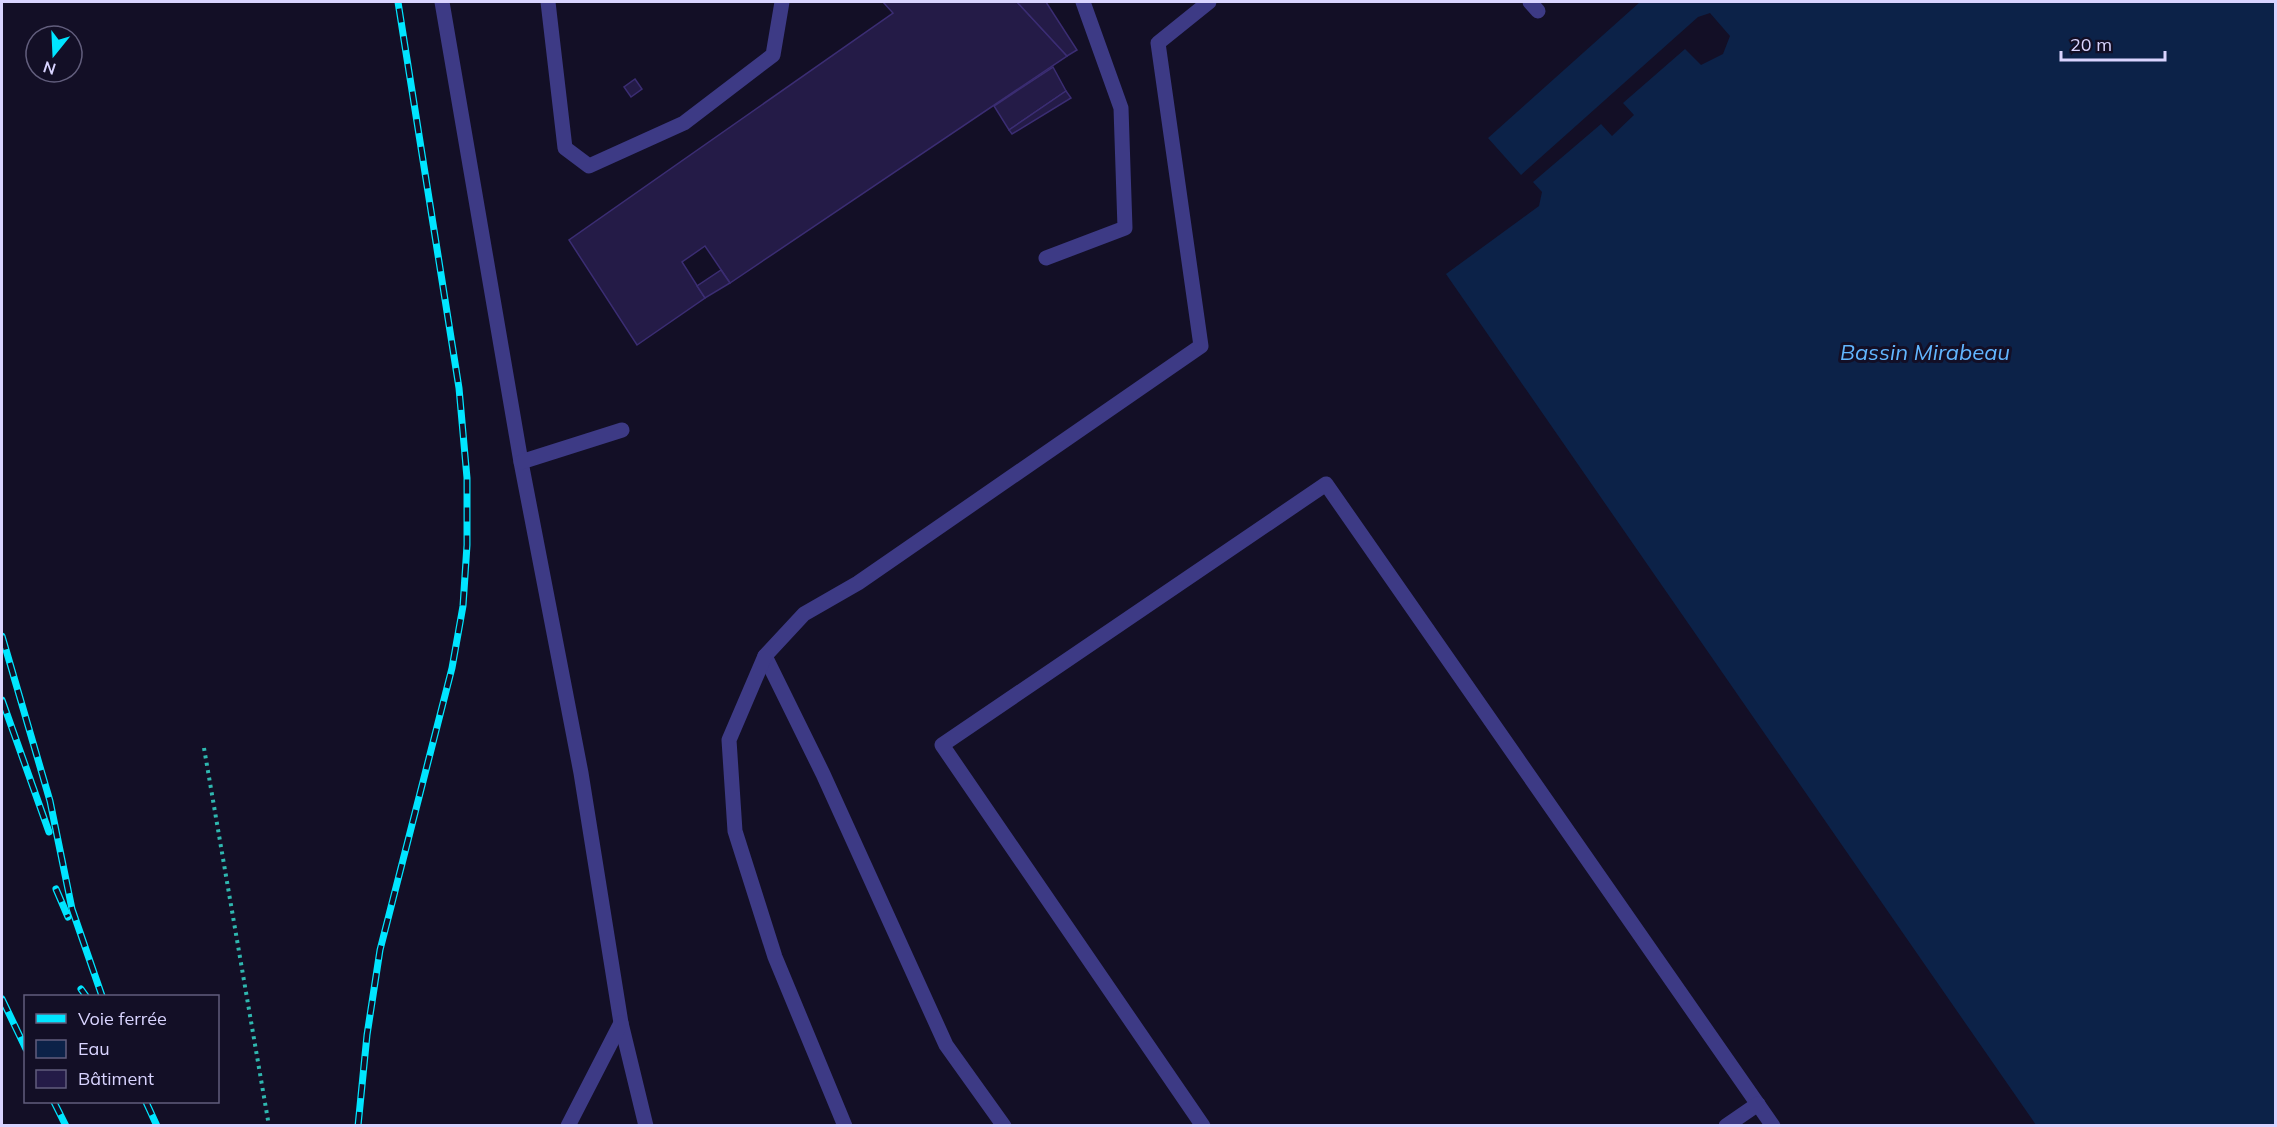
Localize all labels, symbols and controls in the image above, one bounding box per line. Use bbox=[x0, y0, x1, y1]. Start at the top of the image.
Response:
north arrow bbox=[24, 24, 84, 84]
scale bar bbox=[2061, 24, 2164, 62]
text: 20 m bbox=[2070, 33, 2112, 56]
text: N bbox=[41, 57, 58, 80]
water label: Bassin Mirabeau bbox=[1840, 338, 2010, 366]
legend bbox=[24, 995, 219, 1103]
text: Voie ferrée bbox=[78, 1007, 167, 1030]
text: Eau bbox=[78, 1037, 110, 1060]
text: Bâtiment bbox=[78, 1067, 154, 1090]

